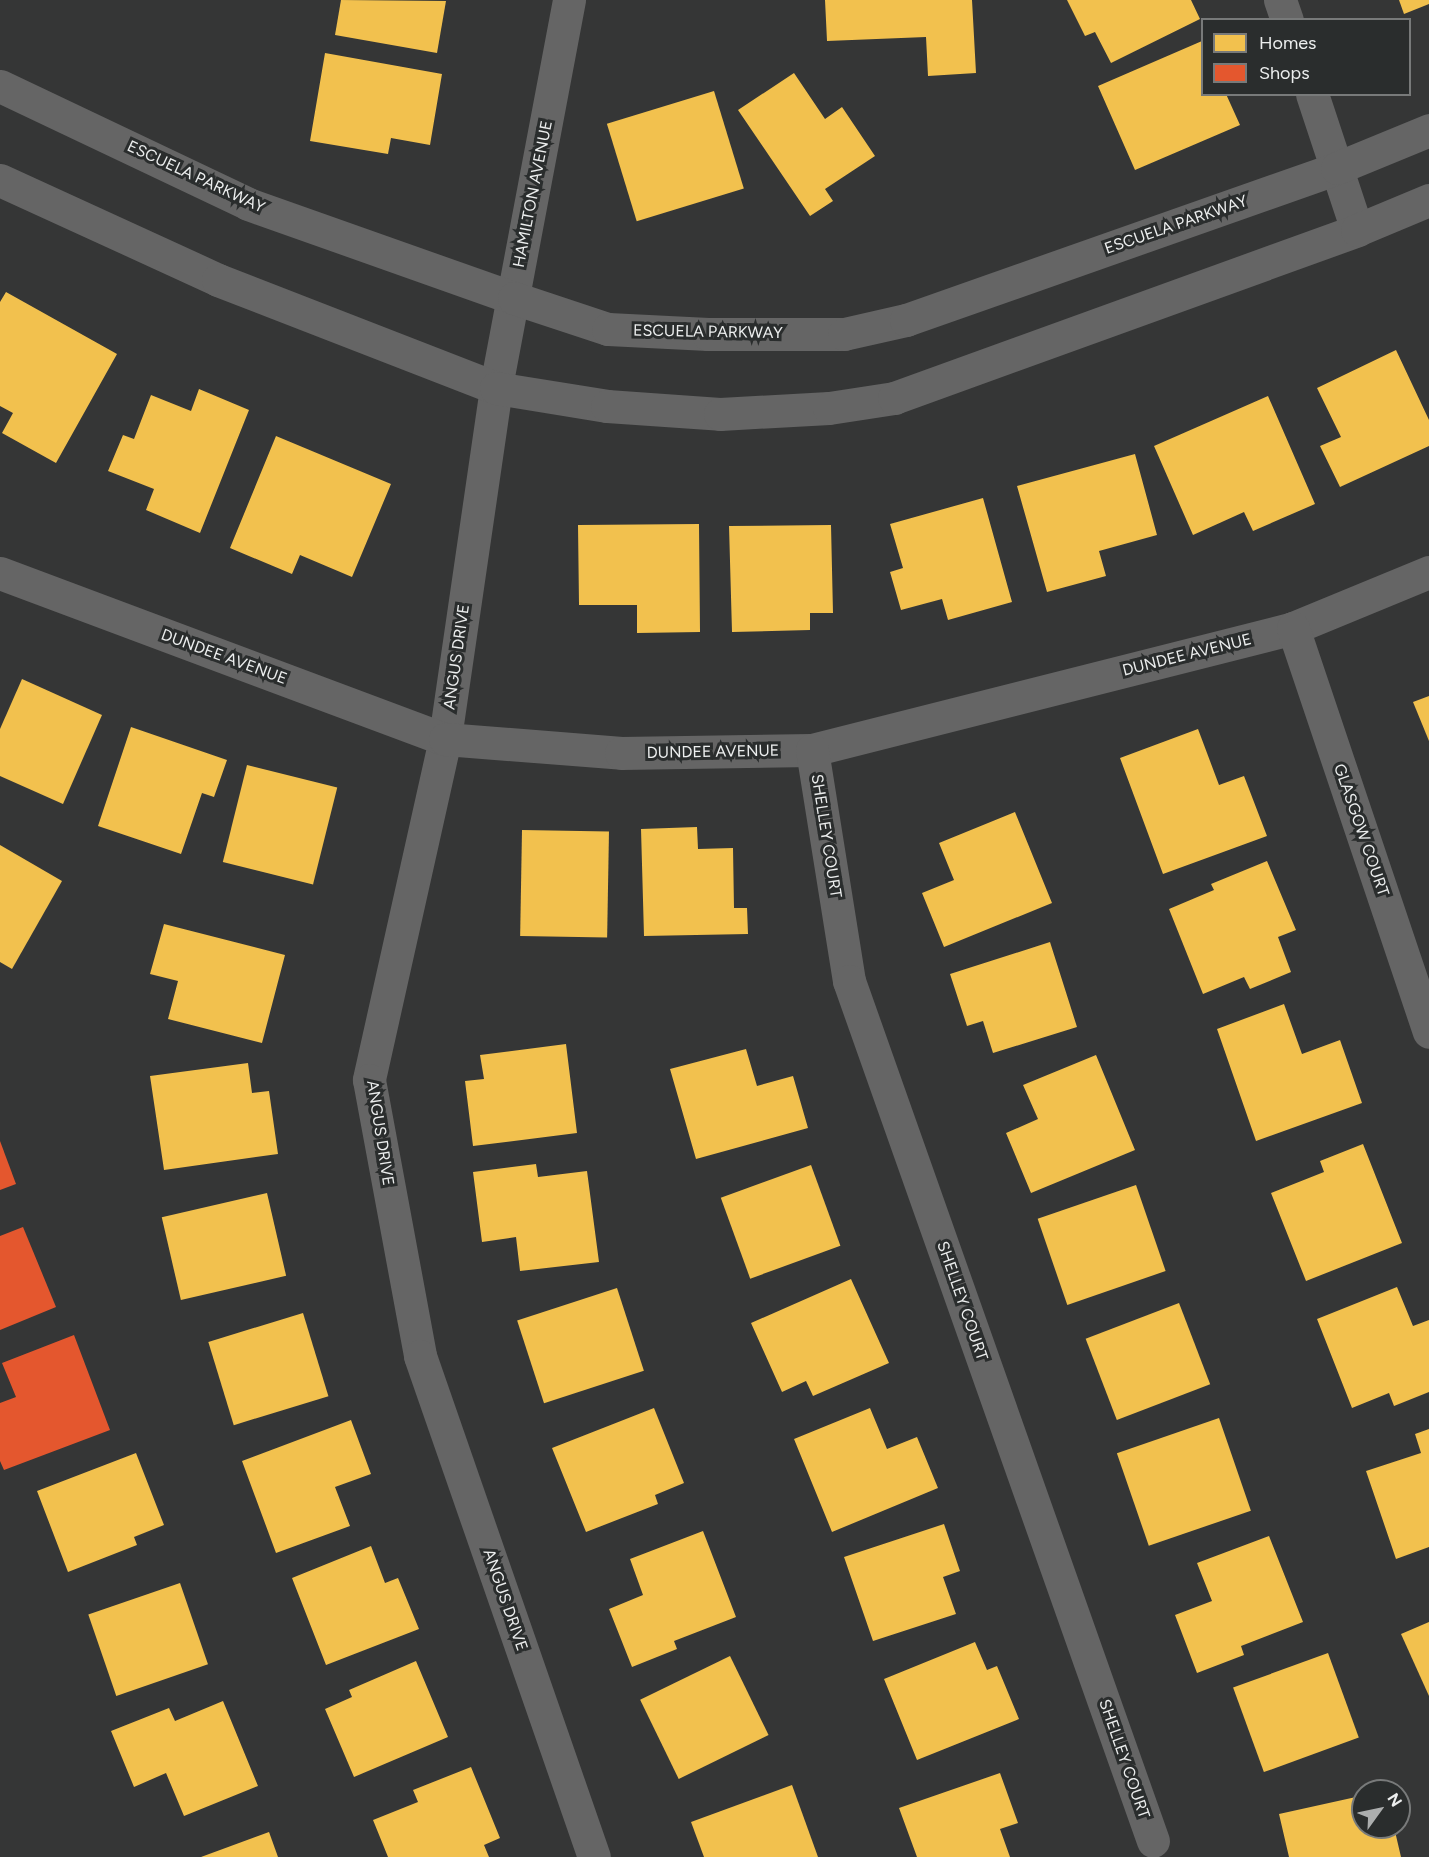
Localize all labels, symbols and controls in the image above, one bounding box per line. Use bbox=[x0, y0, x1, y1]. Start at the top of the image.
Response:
legend bbox=[1201, 18, 1411, 96]
text: Homes bbox=[1259, 32, 1317, 54]
text: Shops bbox=[1259, 62, 1310, 84]
street label: HAMILTON AVENUE bbox=[509, 119, 557, 269]
street label: ESCUELA PARKWAY bbox=[124, 137, 268, 217]
street label: ESCUELA PARKWAY bbox=[1102, 192, 1250, 258]
street label: ESCUELA PARKWAY bbox=[633, 321, 783, 343]
street label: ANGUS DRIVE bbox=[440, 603, 474, 711]
street label: DUNDEE AVENUE bbox=[158, 625, 290, 689]
street label: DUNDEE AVENUE bbox=[1120, 630, 1254, 680]
street label: DUNDEE AVENUE bbox=[647, 741, 779, 763]
street label: GLASGOW COURT bbox=[1329, 761, 1393, 899]
street label: SHELLEY COURT bbox=[807, 773, 845, 899]
street label: ANGUS DRIVE bbox=[362, 1079, 398, 1187]
street label: SHELLEY COURT bbox=[933, 1239, 991, 1363]
street label: ANGUS DRIVE bbox=[479, 1547, 531, 1653]
street label: SHELLEY COURT bbox=[1095, 1697, 1153, 1821]
north arrow bbox=[1351, 1779, 1411, 1839]
text: N bbox=[1384, 1790, 1406, 1810]

